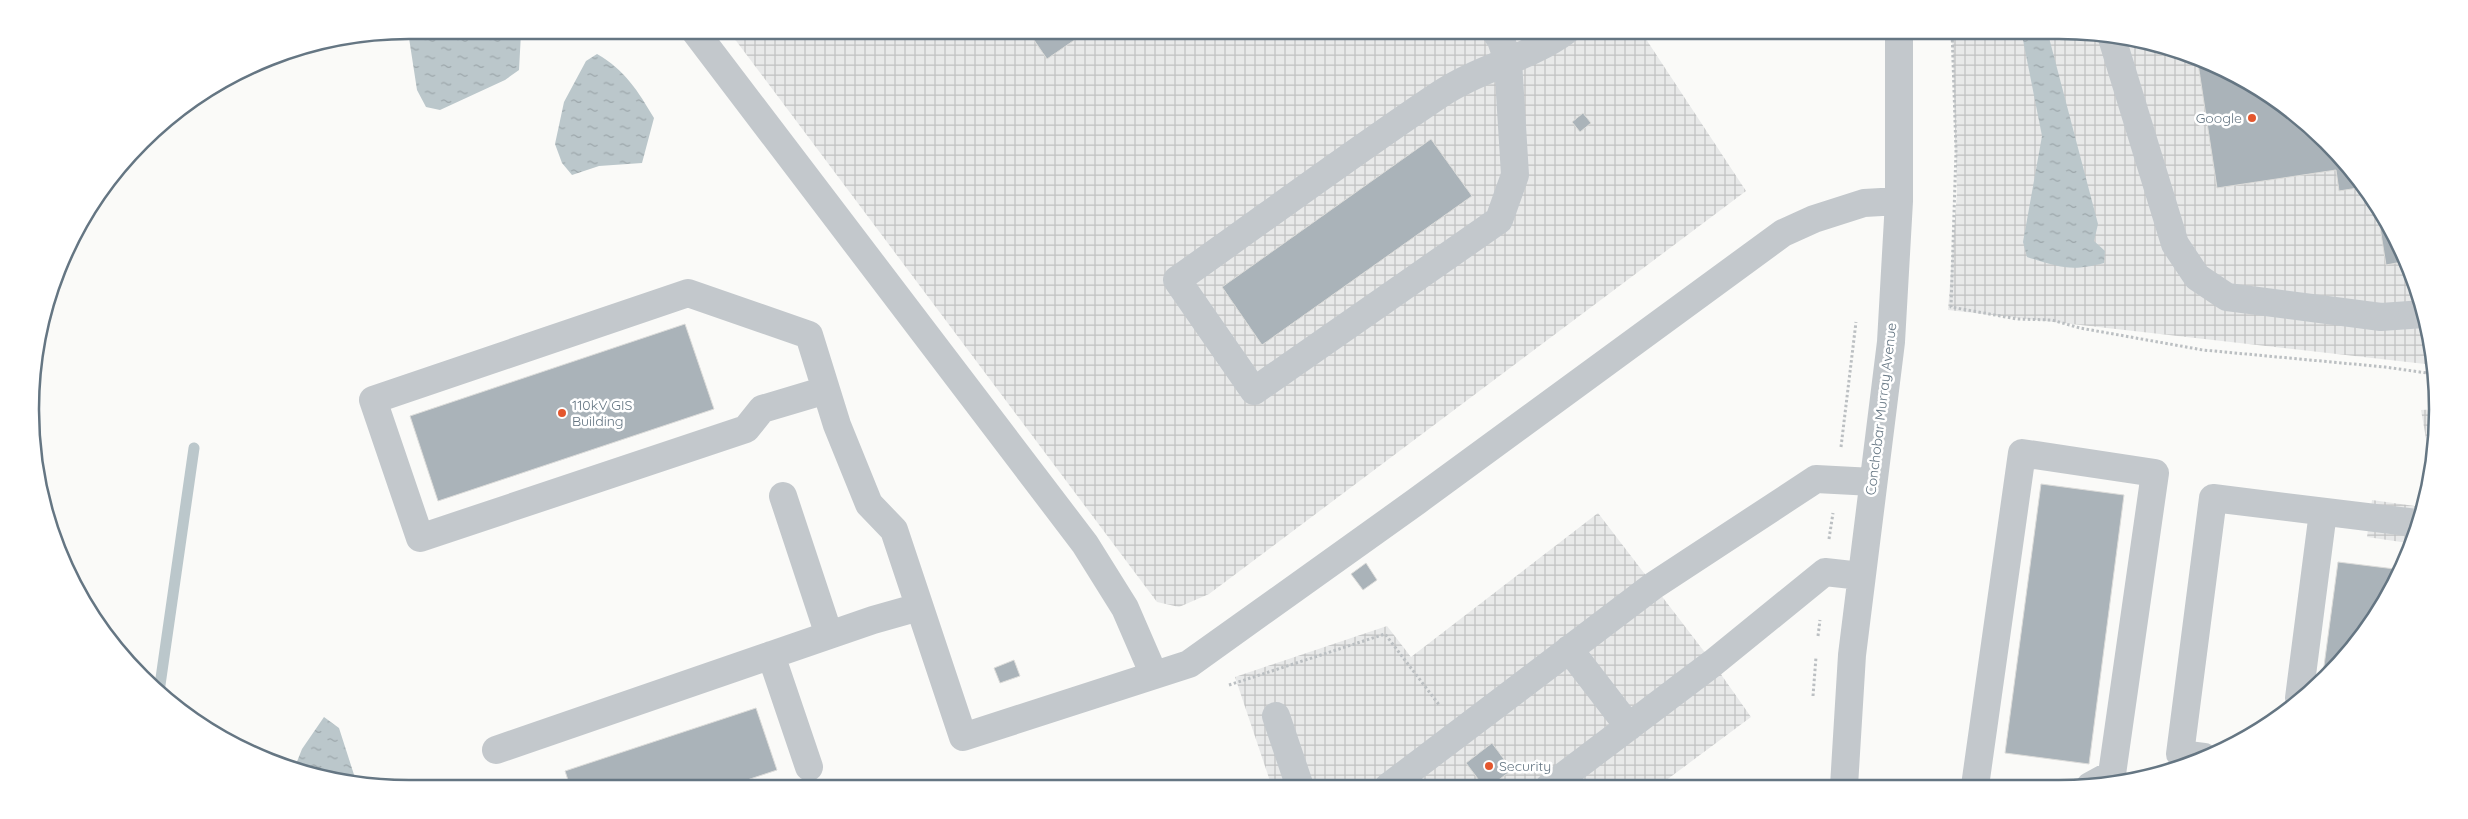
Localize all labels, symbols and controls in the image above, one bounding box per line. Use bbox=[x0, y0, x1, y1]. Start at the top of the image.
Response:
place label: Google bbox=[2196, 109, 2242, 127]
marker: Google bbox=[2246, 112, 2258, 124]
street label: Conchobar Murray Avenue bbox=[1861, 322, 1901, 496]
place label: 110kV GIS Building bbox=[572, 396, 633, 430]
marker: 110kV GIS Building bbox=[556, 407, 568, 419]
place label: Security bbox=[1499, 757, 1551, 775]
marker: Security bbox=[1483, 760, 1495, 772]

